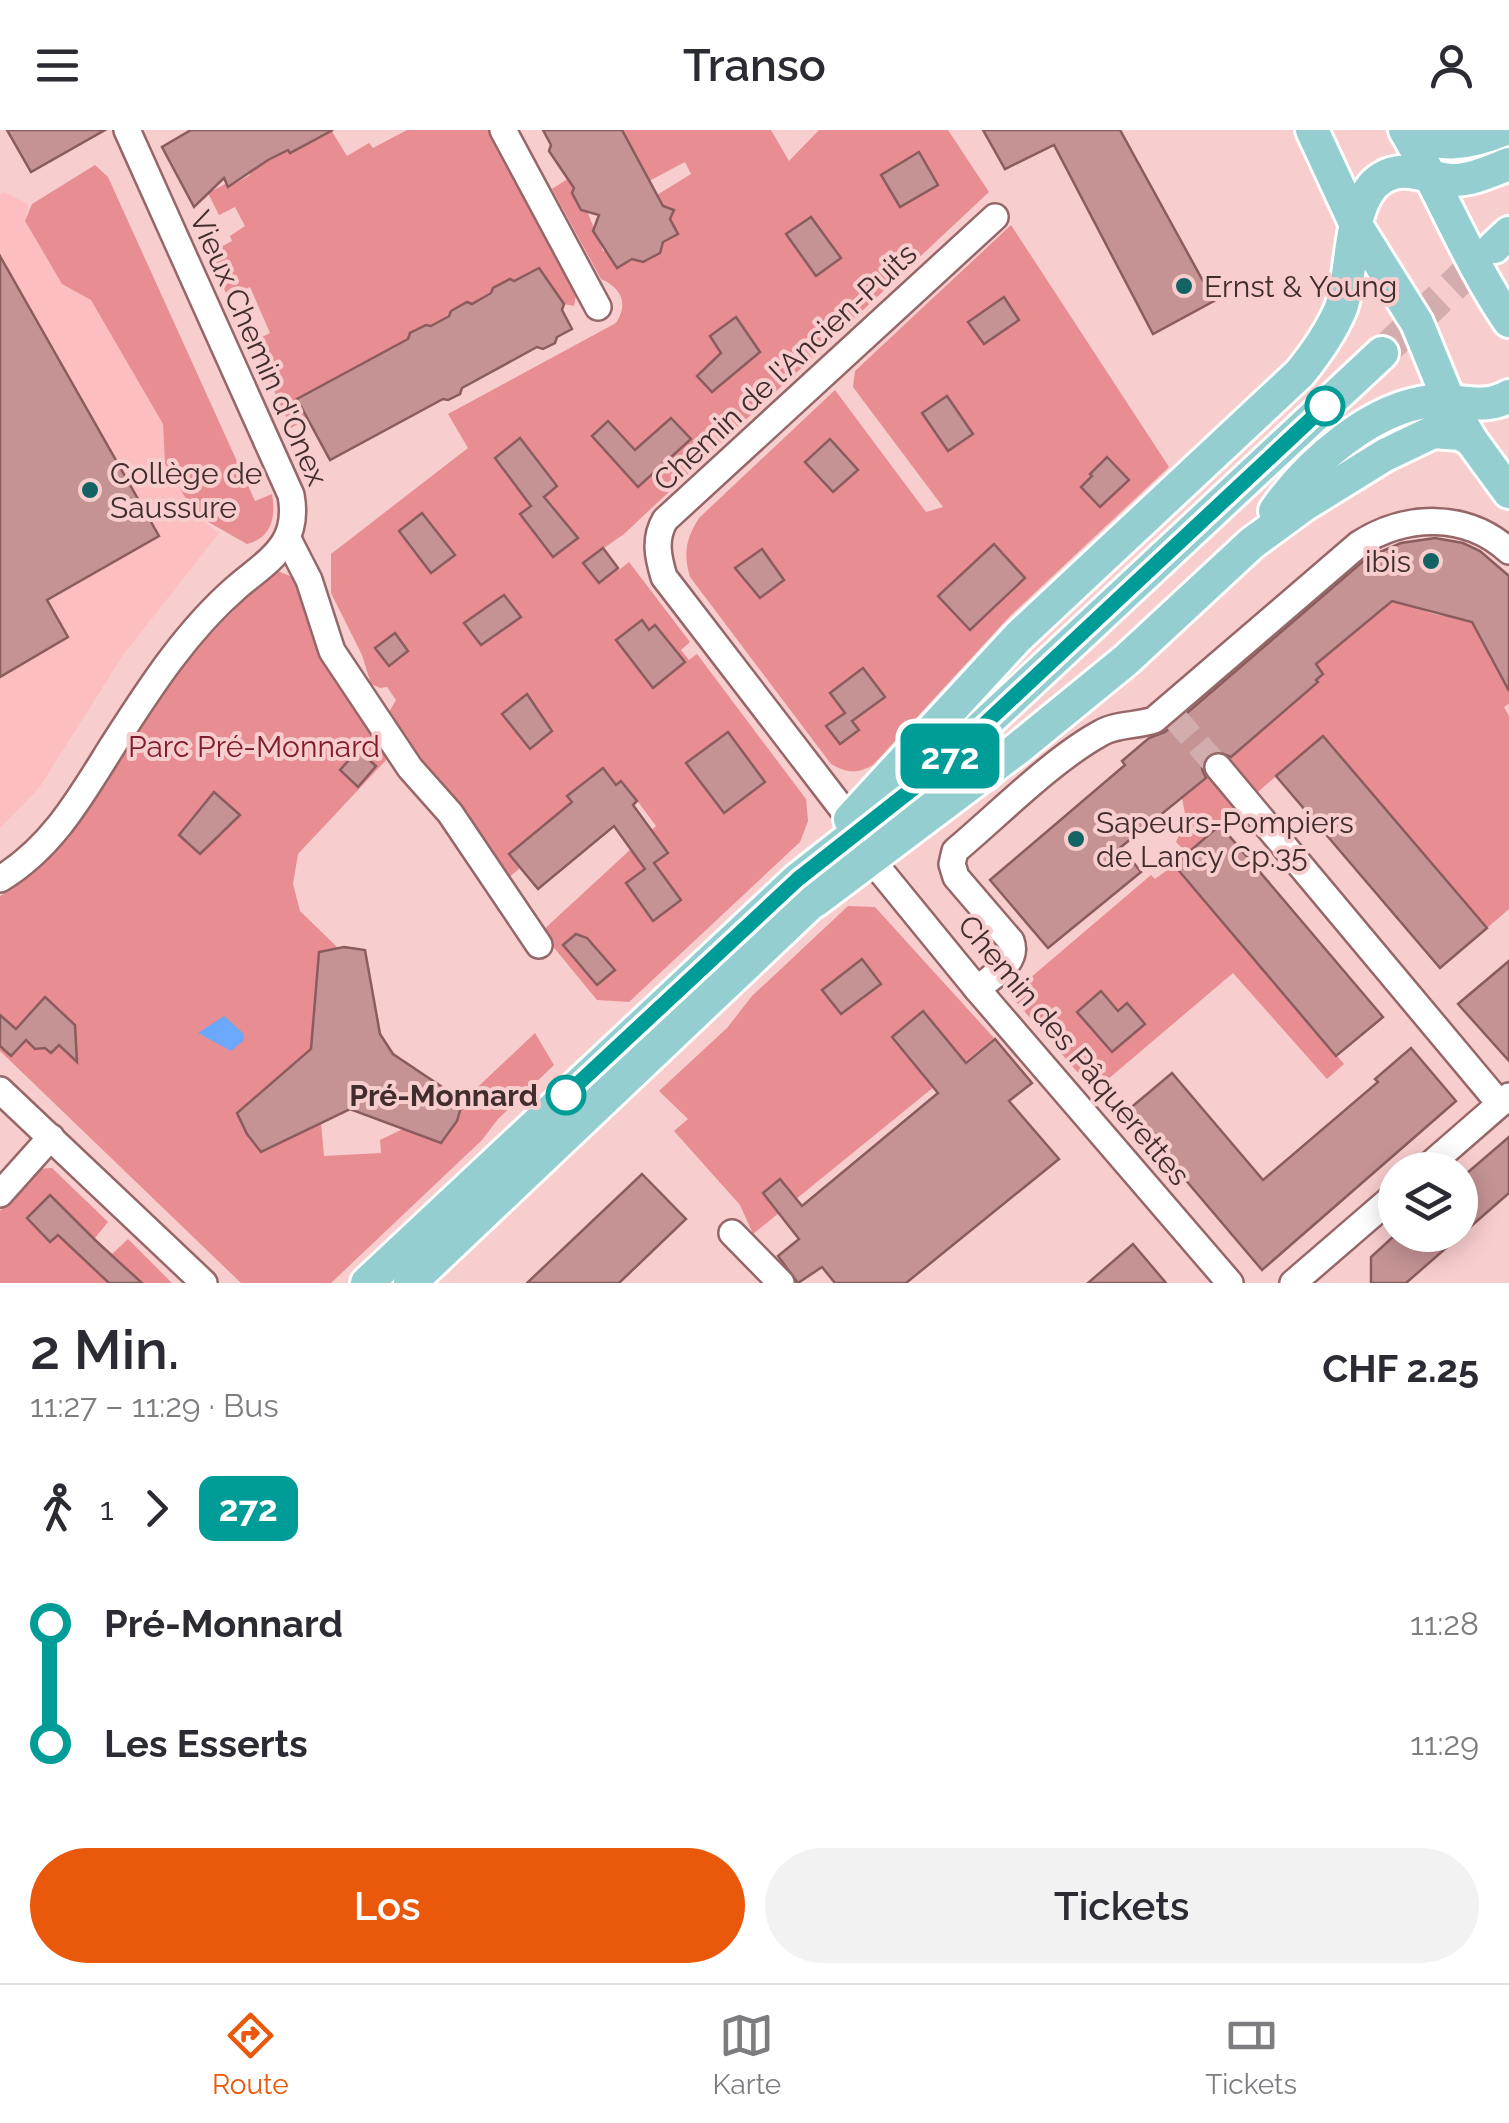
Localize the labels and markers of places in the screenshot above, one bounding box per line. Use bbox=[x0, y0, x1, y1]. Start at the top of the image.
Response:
place label: Ernst & Young bbox=[1204, 269, 1397, 304]
marker: Ernst & Young bbox=[1173, 275, 1195, 297]
unlabelled marker bbox=[1306, 387, 1344, 425]
place label: Collège de Saussure bbox=[110, 456, 262, 525]
marker: Collège de Saussure bbox=[79, 479, 101, 501]
place label: ibis bbox=[1365, 544, 1411, 579]
marker: ibis bbox=[1420, 550, 1442, 572]
place label: Sapeurs-Pompiers de Lancy Cp.35 bbox=[1096, 805, 1354, 874]
marker: Sapeurs-Pompiers de Lancy Cp.35 bbox=[1065, 828, 1087, 850]
marker: Pré-Monnard bbox=[547, 1076, 585, 1114]
place label: Pré-Monnard bbox=[349, 1078, 538, 1113]

